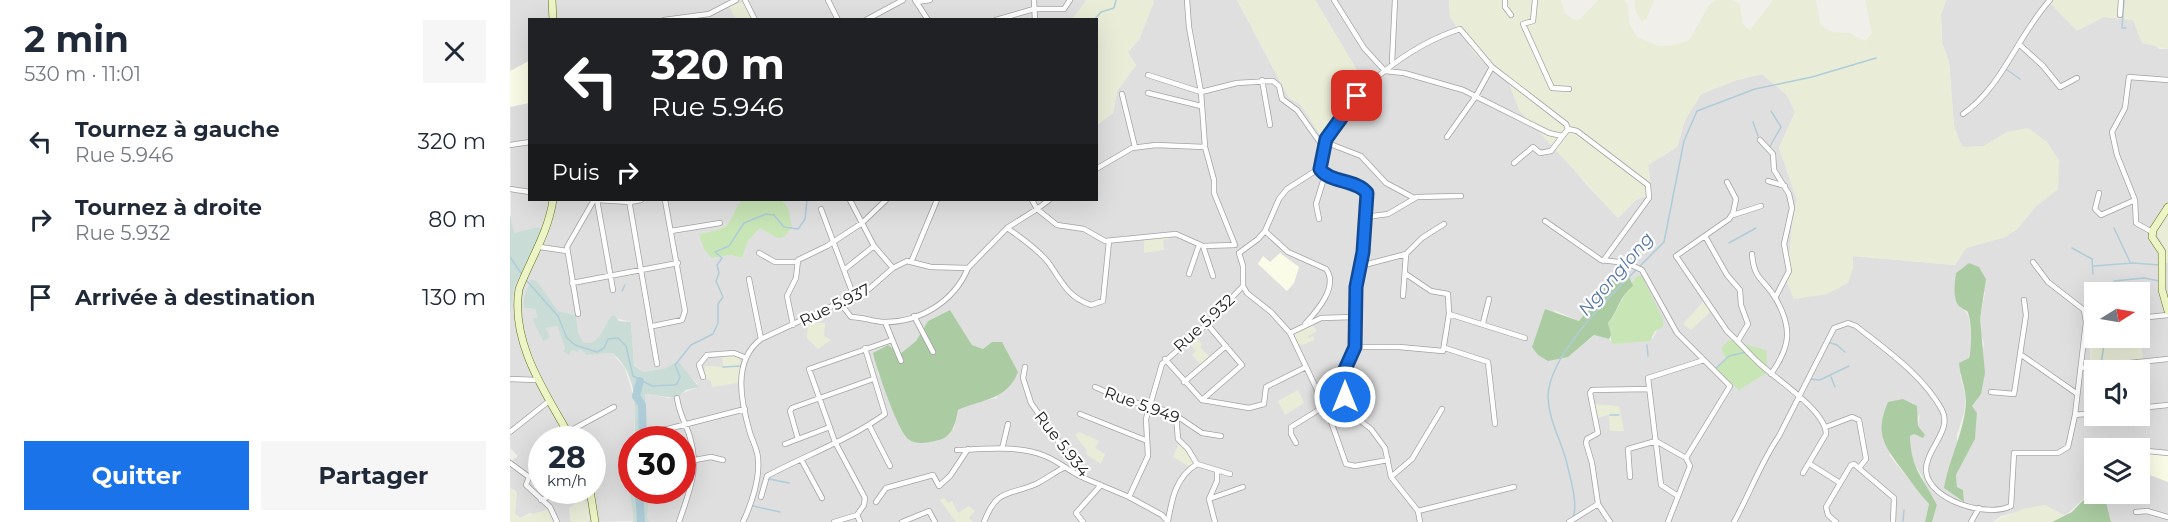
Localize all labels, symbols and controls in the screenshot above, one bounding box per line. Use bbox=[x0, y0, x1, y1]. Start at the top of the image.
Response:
text: 2 min bbox=[24, 17, 129, 61]
button: close bbox=[423, 20, 486, 83]
text: 320 m bbox=[651, 38, 785, 90]
icon: left bbox=[552, 42, 630, 120]
text: 530 m · 11:01 bbox=[24, 62, 141, 86]
pin bbox=[1331, 70, 1382, 121]
icon: arrive bbox=[1340, 79, 1373, 112]
text: Rue 5.946 bbox=[651, 90, 784, 123]
text: Tournez à gauche bbox=[75, 116, 280, 143]
icon: left bbox=[24, 125, 57, 158]
text: 320 m bbox=[418, 128, 486, 155]
text: Rue 5.946 bbox=[75, 143, 173, 167]
icon: right bbox=[611, 156, 644, 189]
text: Puis bbox=[552, 159, 599, 186]
text: Tournez à droite bbox=[75, 194, 262, 221]
icon: right bbox=[24, 203, 57, 236]
text: 80 m bbox=[428, 206, 486, 233]
text: Rue 5.932 bbox=[75, 221, 170, 245]
water label: Ngonglong bbox=[1574, 228, 1658, 320]
street label: Rue 5.937 bbox=[796, 280, 874, 330]
icon: arrive bbox=[24, 281, 57, 314]
north arrow bbox=[2084, 282, 2150, 348]
map controls bbox=[2084, 282, 2150, 504]
text: Arrivée à destination bbox=[75, 284, 315, 311]
text: 130 m bbox=[422, 284, 486, 311]
street label: Rue 5.932 bbox=[1170, 290, 1238, 356]
button: sound bbox=[2084, 360, 2150, 426]
position arrow bbox=[1313, 365, 1377, 429]
street label: Rue 5.949 bbox=[1102, 383, 1182, 427]
street label: Rue 5.934 bbox=[1031, 407, 1094, 481]
speed limit sign: 30 bbox=[618, 426, 696, 504]
button: layers bbox=[2084, 438, 2150, 504]
text: 28 bbox=[548, 439, 586, 476]
button: Quitter bbox=[24, 441, 249, 510]
button: Partager bbox=[261, 441, 486, 510]
text: km/h bbox=[547, 471, 587, 490]

